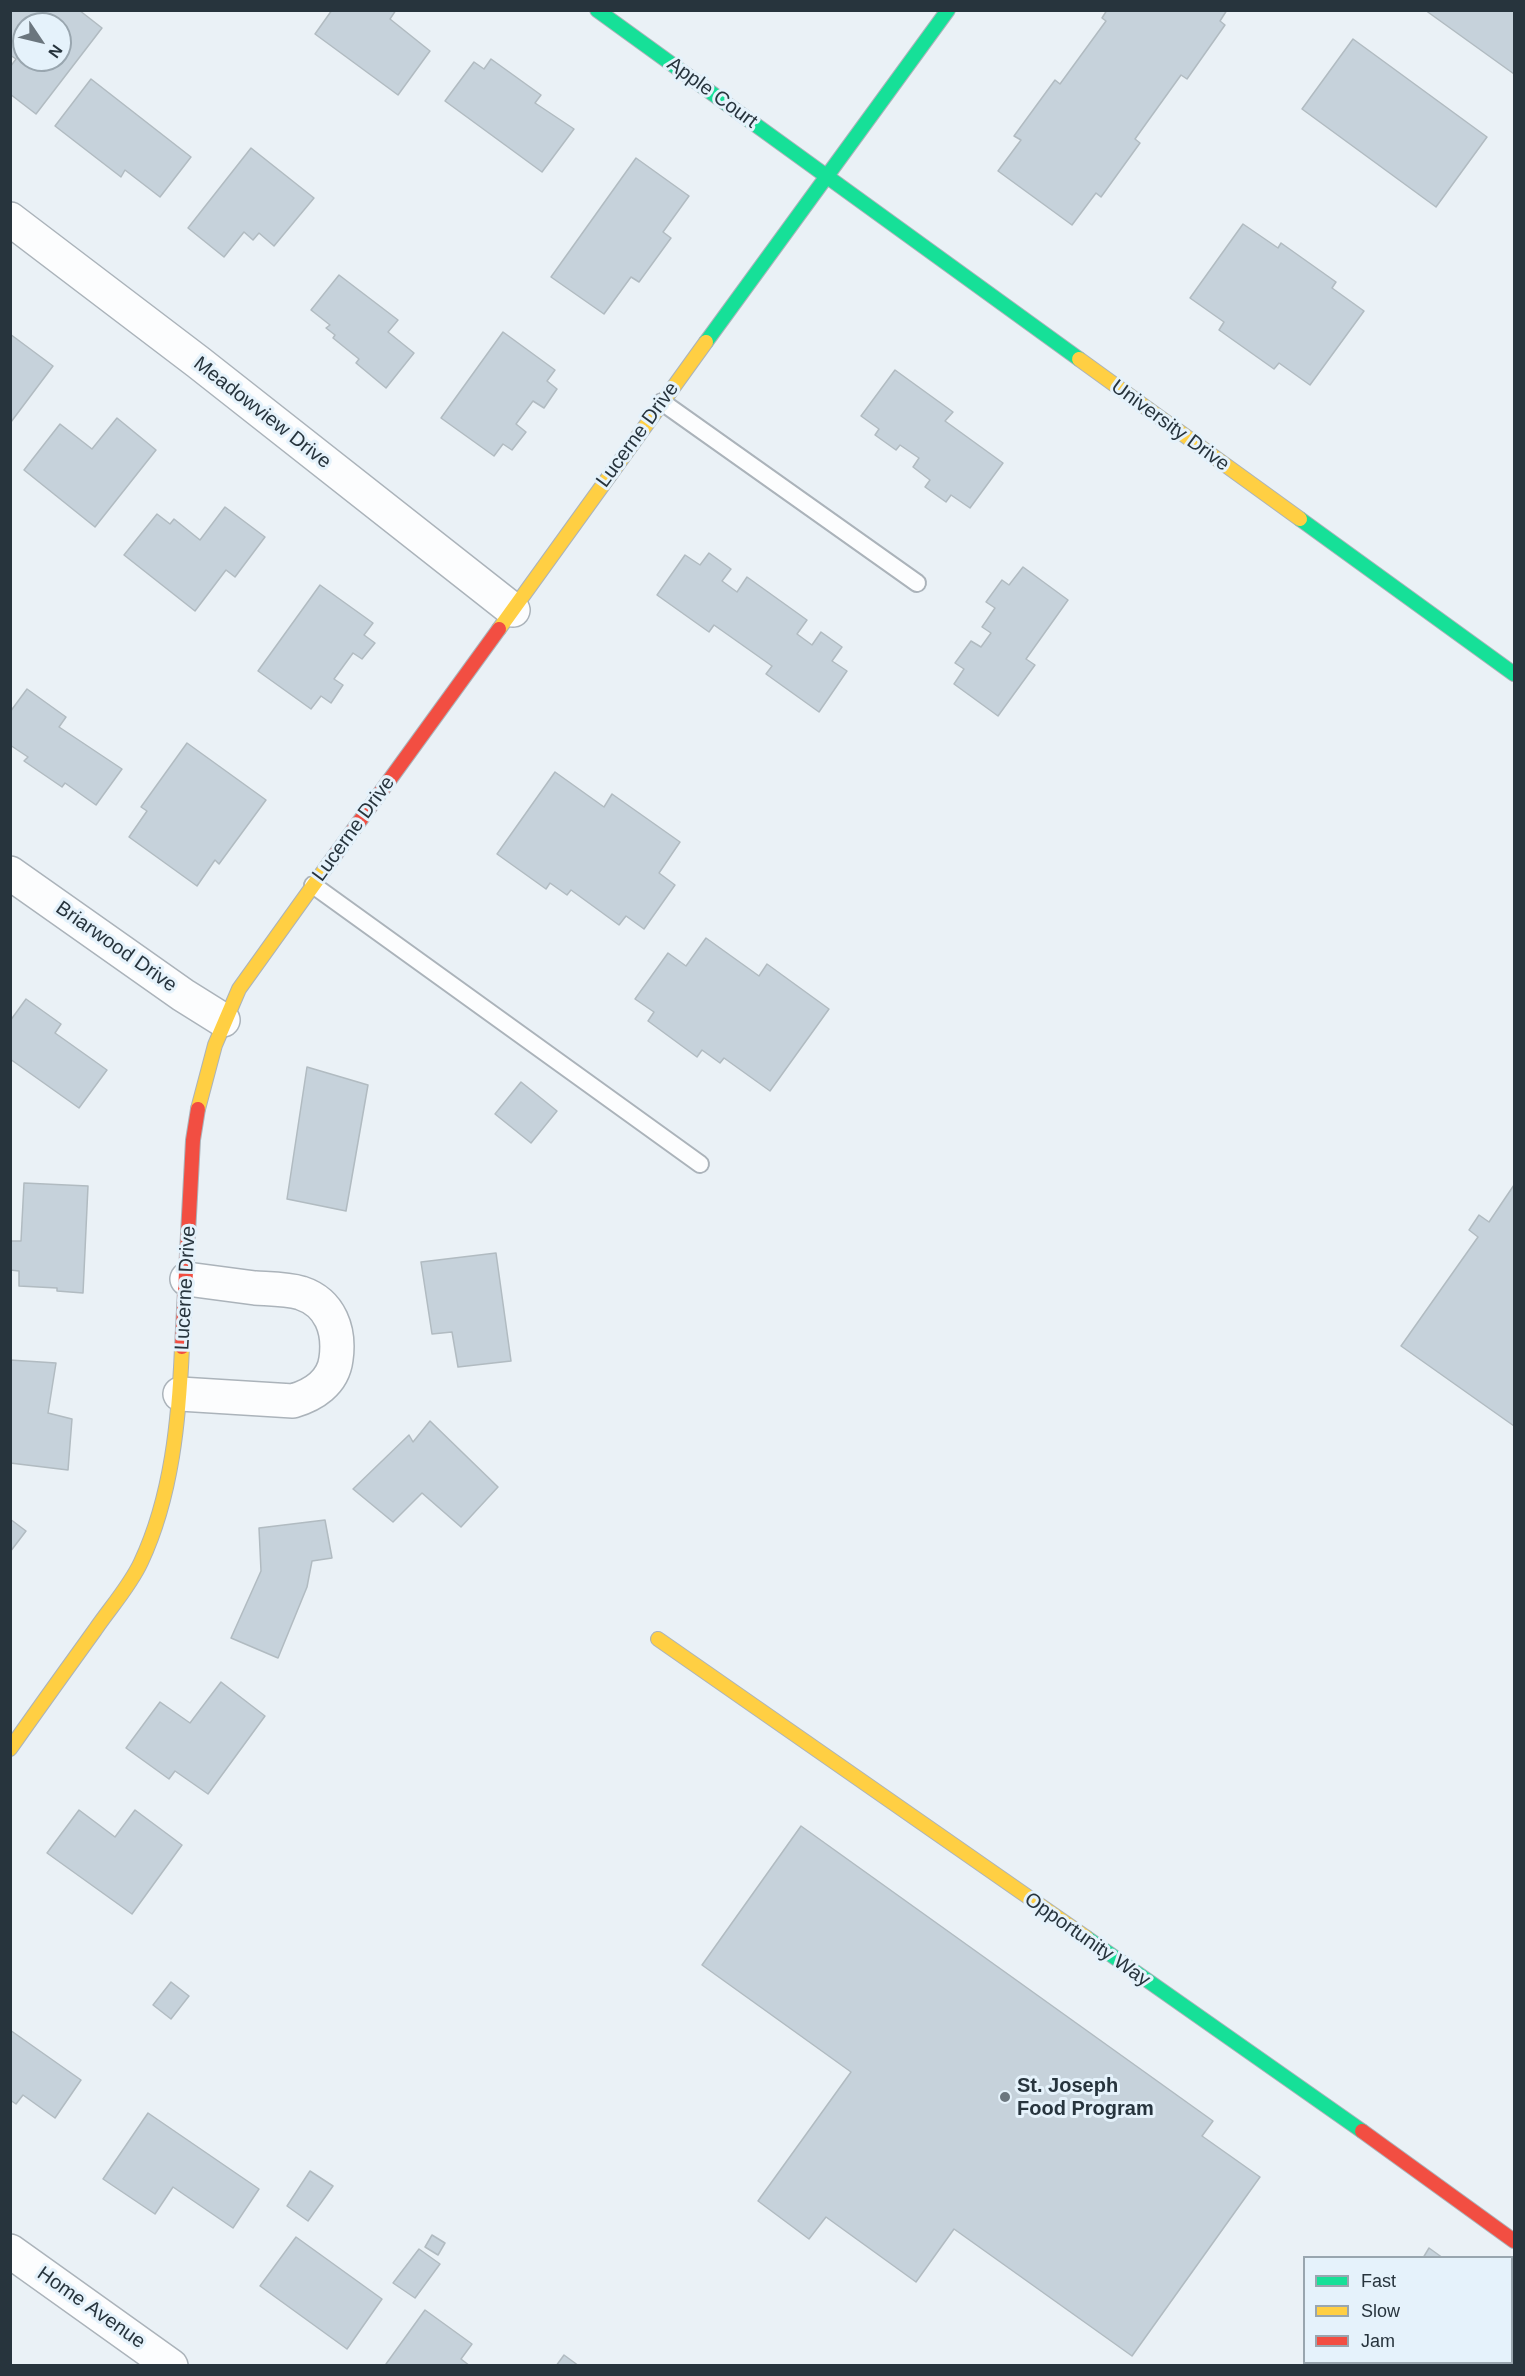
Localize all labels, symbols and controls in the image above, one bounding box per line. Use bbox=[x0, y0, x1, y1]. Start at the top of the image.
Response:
north arrow bbox=[12, 12, 72, 72]
text: N bbox=[45, 42, 66, 61]
street label: Apple Court bbox=[662, 52, 762, 134]
street label: Meadowview Drive bbox=[188, 352, 336, 474]
street label: University Drive bbox=[1106, 375, 1234, 477]
street label: Lucerne Drive bbox=[592, 378, 684, 492]
street label: Lucerne Drive bbox=[308, 772, 400, 886]
street label: Briarwood Drive bbox=[51, 896, 181, 998]
street label: Lucerne Drive bbox=[171, 1225, 201, 1351]
street label: Opportunity Way bbox=[1019, 1888, 1155, 1992]
place label: St. Joseph Food Program bbox=[1017, 2074, 1154, 2121]
marker: St. Joseph Food Program bbox=[998, 2090, 1012, 2104]
legend bbox=[1303, 2256, 1513, 2364]
street label: Home Avenue bbox=[32, 2262, 150, 2354]
text: Fast bbox=[1361, 2271, 1396, 2291]
text: Slow bbox=[1361, 2301, 1400, 2321]
text: Jam bbox=[1361, 2331, 1395, 2351]

